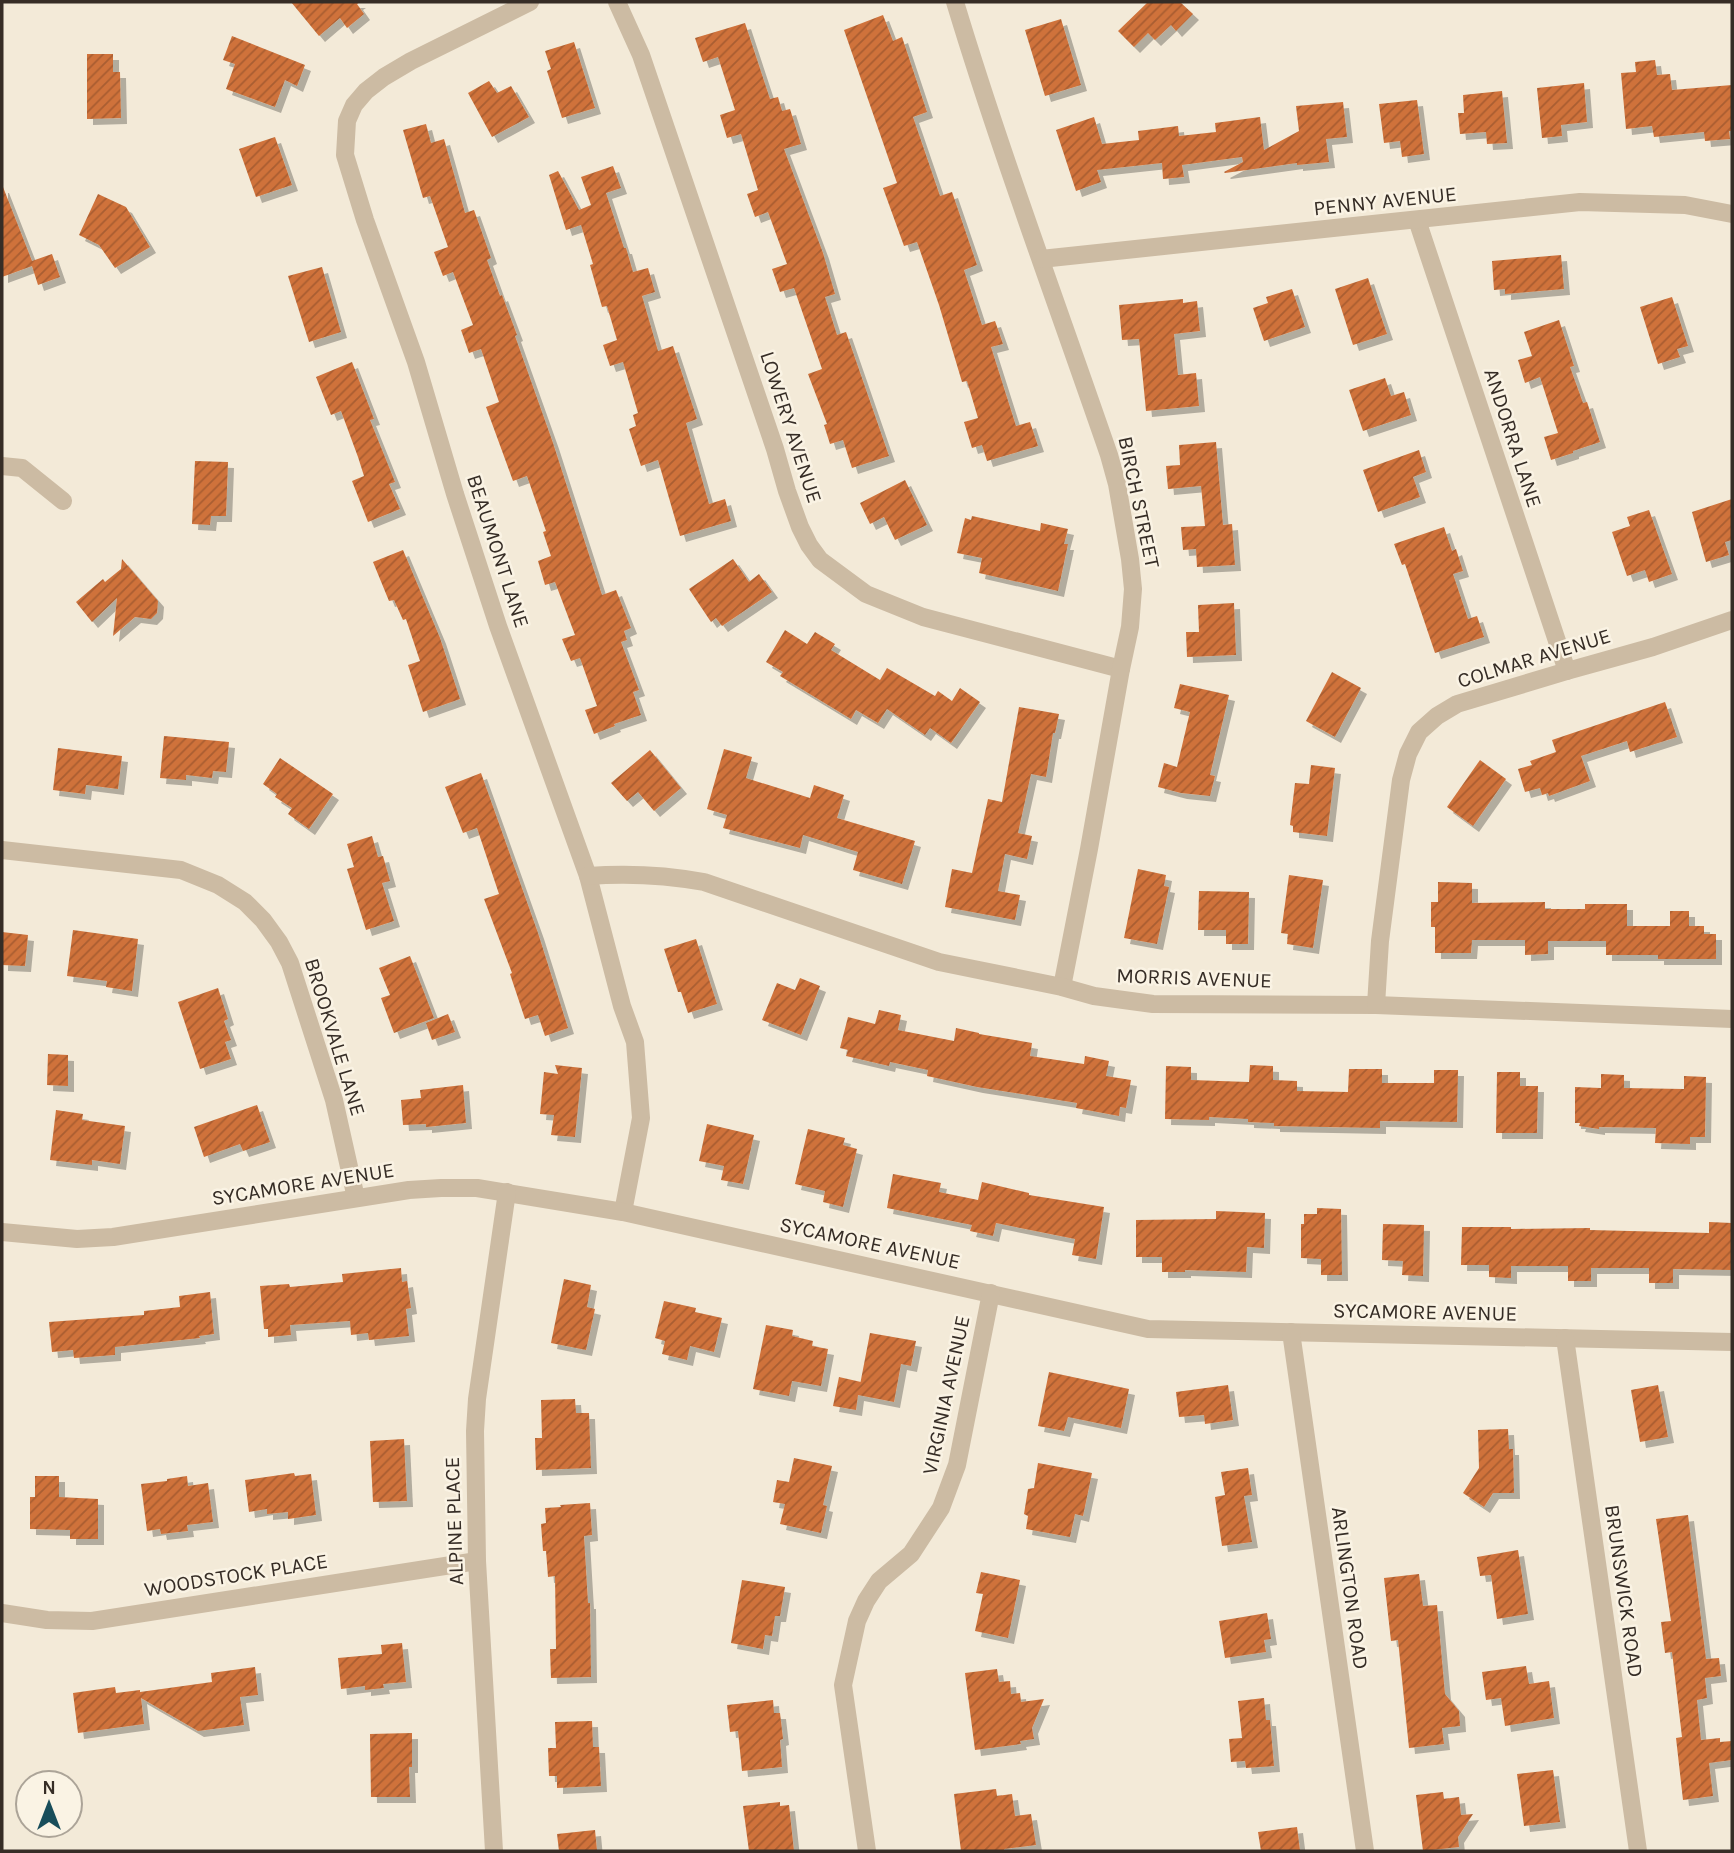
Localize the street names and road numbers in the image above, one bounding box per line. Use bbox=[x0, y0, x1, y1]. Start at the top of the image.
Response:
street label: PENNY AVENUE bbox=[1312, 182, 1458, 220]
street label: LOWERY AVENUE bbox=[755, 348, 827, 506]
street label: ANDORRA LANE bbox=[1479, 365, 1547, 511]
street label: BIRCH STREET bbox=[1113, 434, 1165, 570]
street label: BEAUMONT LANE bbox=[462, 471, 534, 631]
street label: COLMAR AVENUE bbox=[1455, 623, 1613, 693]
street label: BROOKVALE LANE bbox=[300, 955, 370, 1119]
street label: MORRIS AVENUE bbox=[1116, 963, 1272, 993]
street label: SYCAMORE AVENUE bbox=[210, 1158, 396, 1210]
street label: SYCAMORE AVENUE bbox=[777, 1212, 963, 1274]
street label: SYCAMORE AVENUE bbox=[1333, 1298, 1517, 1326]
street label: VIRGINIA AVENUE bbox=[917, 1313, 975, 1477]
street label: ALPINE PLACE bbox=[440, 1456, 468, 1586]
street label: BRUNSWICK ROAD bbox=[1600, 1503, 1648, 1679]
street label: ARLINGTON ROAD bbox=[1327, 1505, 1373, 1671]
street label: WOODSTOCK PLACE bbox=[143, 1549, 329, 1601]

